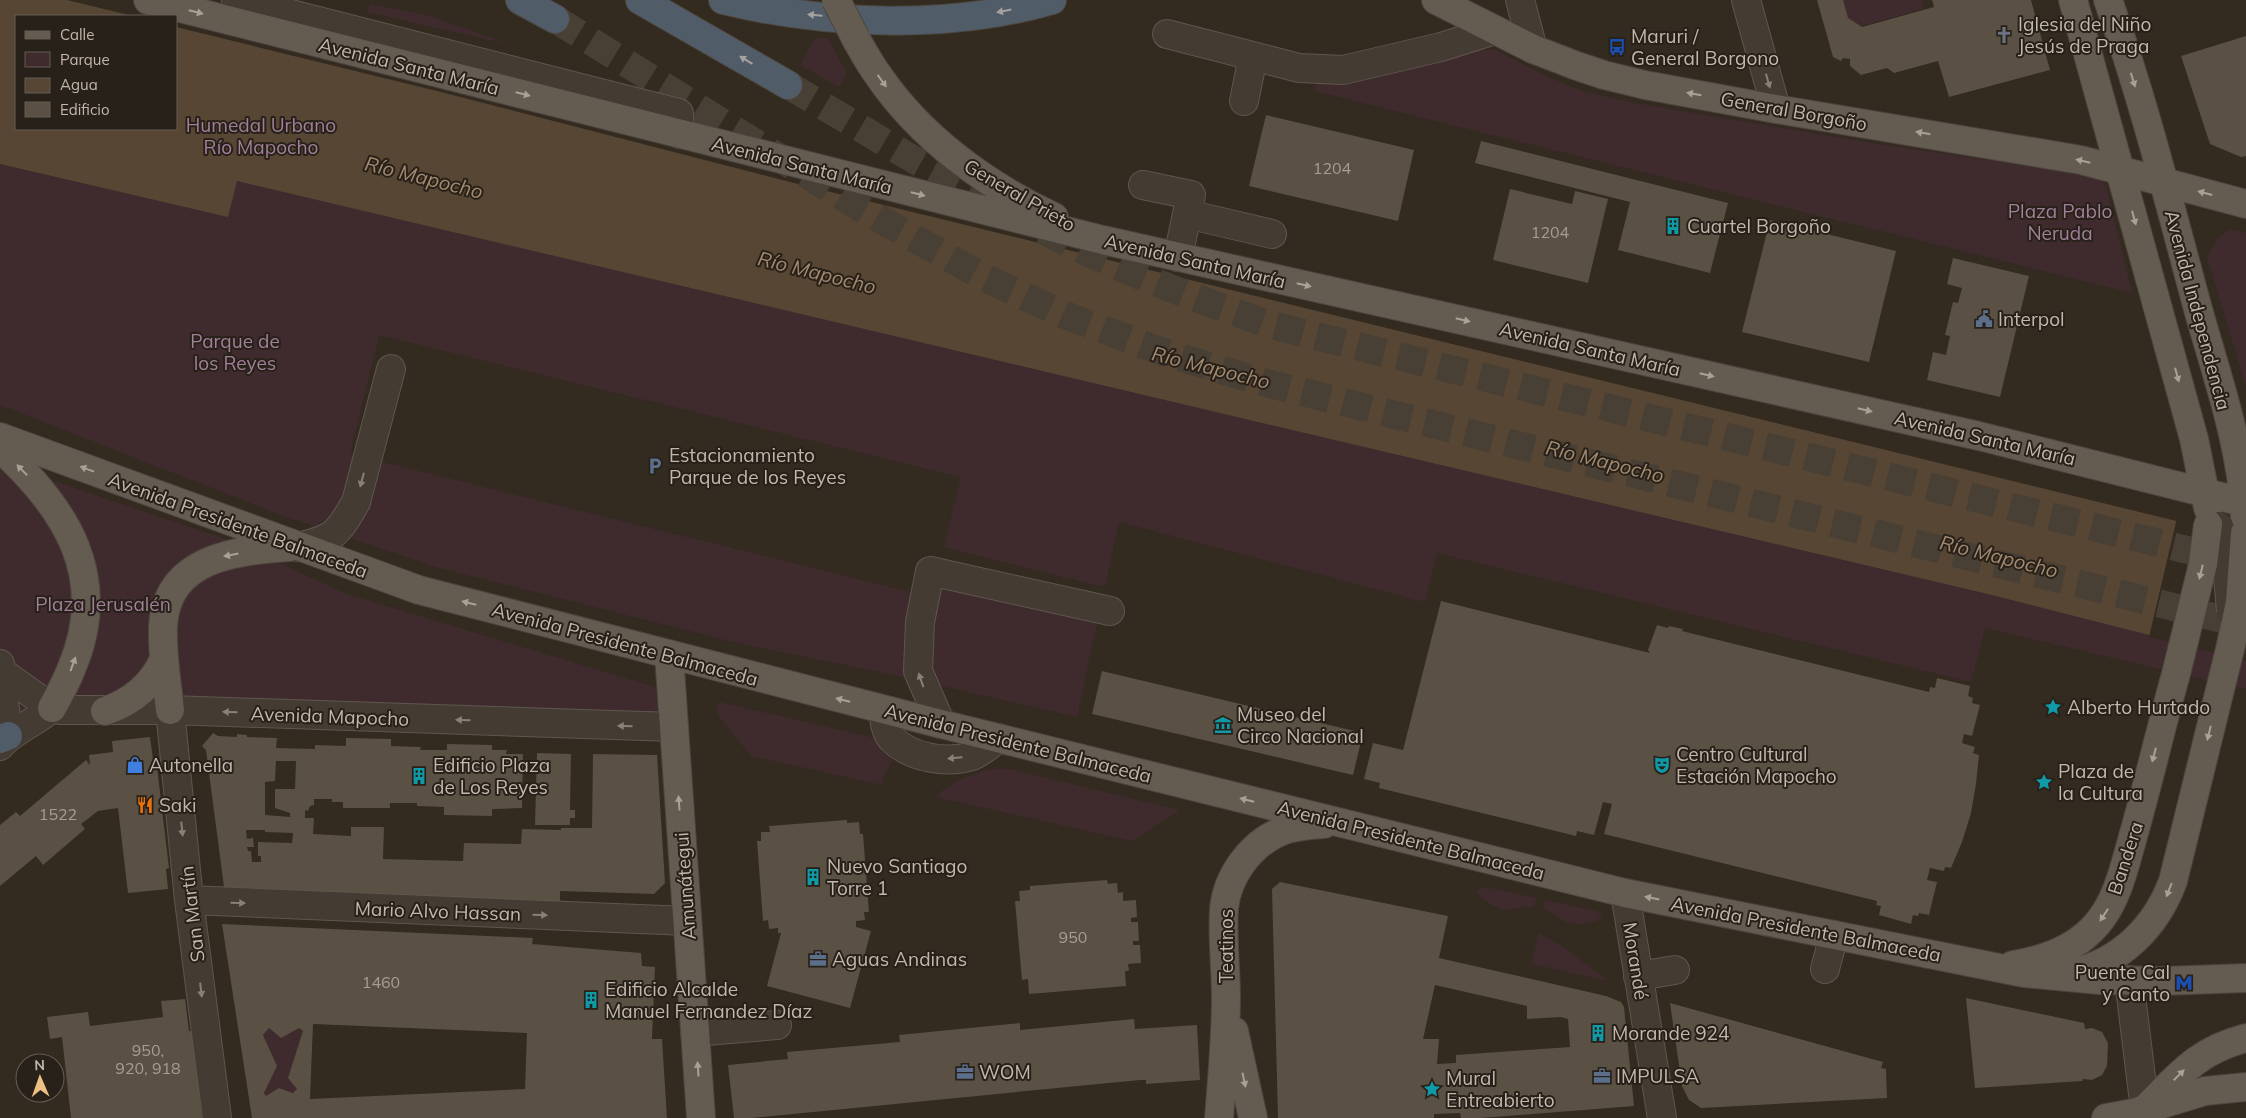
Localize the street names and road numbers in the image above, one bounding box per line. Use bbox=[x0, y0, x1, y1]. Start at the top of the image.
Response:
street label: Avenida Santa María bbox=[316, 32, 502, 100]
street label: General Borgoño bbox=[1719, 86, 1869, 136]
street label: Avenida Santa María bbox=[709, 131, 895, 199]
street label: General Prieto bbox=[960, 153, 1080, 237]
street label: Avenida Independencia bbox=[2160, 207, 2236, 413]
street label: Avenida Santa María bbox=[1102, 228, 1288, 294]
street label: Avenida Santa María bbox=[1497, 316, 1683, 382]
street label: Avenida Santa María bbox=[1892, 405, 2078, 471]
street label: Avenida Presidente Balmaceda bbox=[105, 467, 371, 583]
street label: Avenida Presidente Balmaceda bbox=[489, 597, 761, 691]
street label: Avenida Presidente Balmaceda bbox=[882, 698, 1154, 788]
street label: Avenida Mapocho bbox=[250, 701, 410, 731]
street label: Avenida Presidente Balmaceda bbox=[1275, 795, 1547, 885]
street label: Bandera bbox=[2102, 818, 2148, 898]
street label: Amunátegui bbox=[669, 831, 701, 941]
street label: San Martín bbox=[174, 865, 210, 963]
street label: Avenida Presidente Balmaceda bbox=[1669, 891, 1943, 967]
street label: Mario Alvo Hassan bbox=[354, 896, 522, 926]
street label: Teatinos bbox=[1214, 909, 1238, 983]
street label: Morandé bbox=[1618, 920, 1654, 1002]

